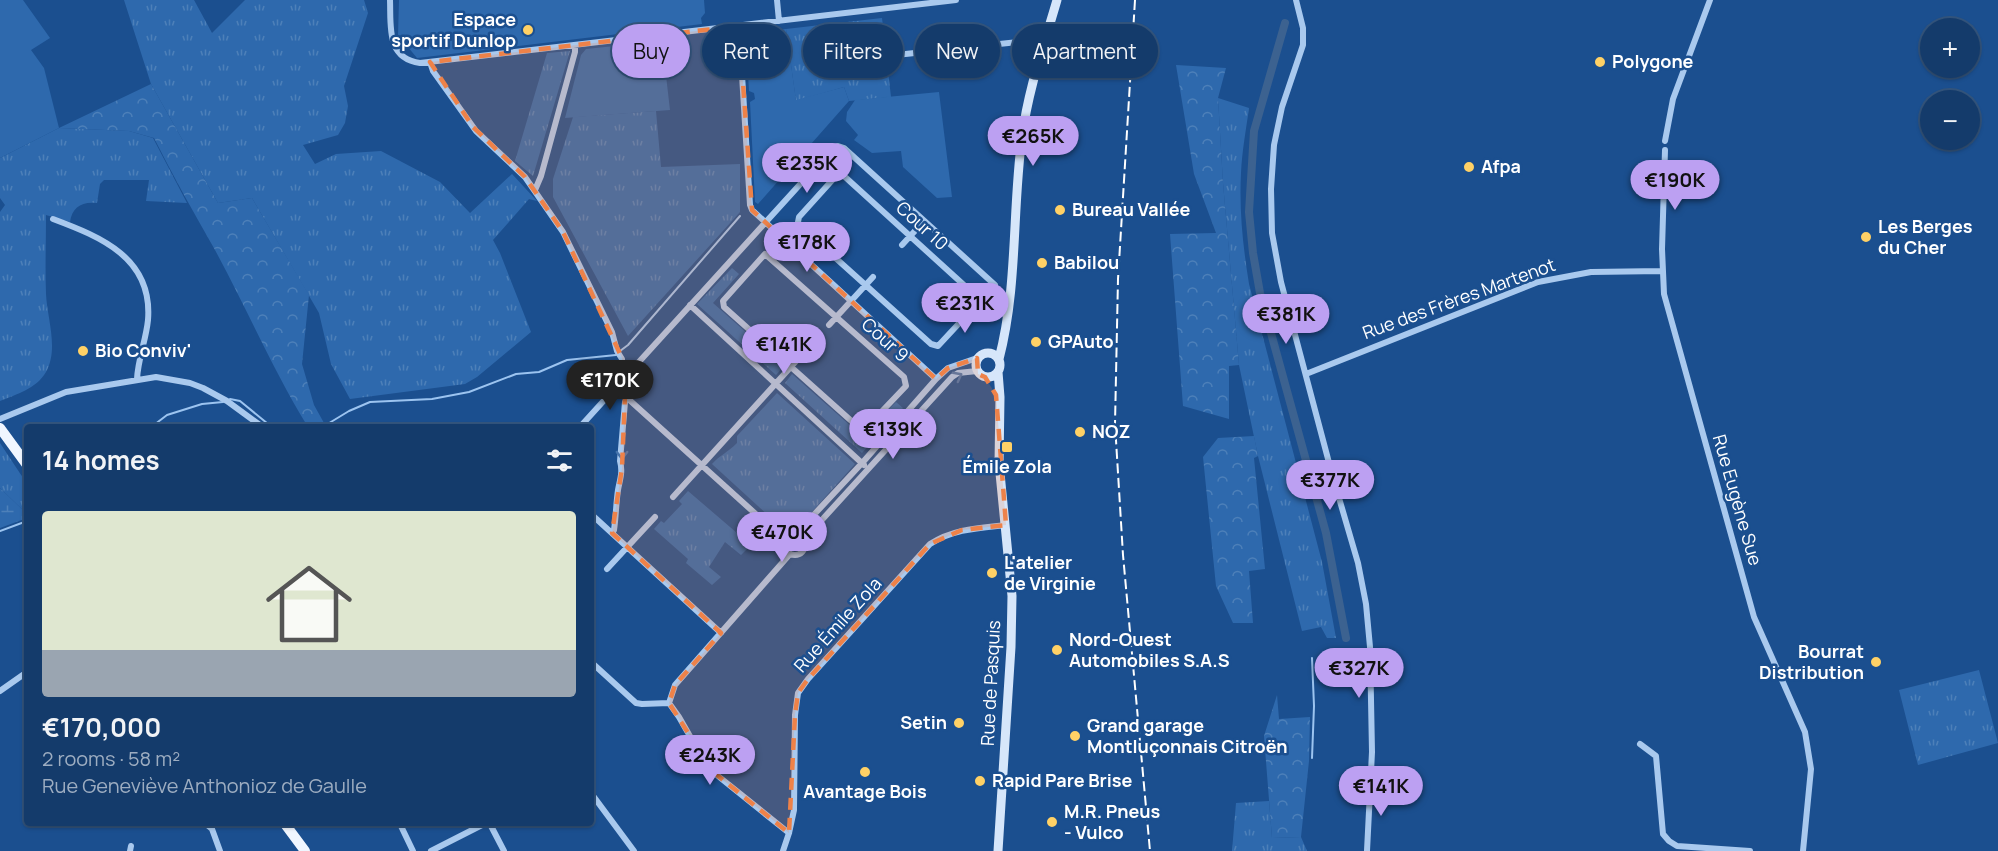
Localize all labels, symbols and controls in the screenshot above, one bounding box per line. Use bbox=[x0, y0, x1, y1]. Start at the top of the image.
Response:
place label: Espace sportif Dunlop bbox=[391, 7, 516, 52]
map controls bbox=[1920, 18, 1980, 150]
button: + bbox=[1920, 18, 1980, 78]
marker: Espace sportif Dunlop bbox=[521, 23, 535, 37]
chip: Buy bbox=[612, 24, 690, 78]
chip: Rent bbox=[702, 24, 791, 78]
chip: Filters bbox=[803, 24, 903, 78]
chip: New bbox=[915, 24, 1000, 78]
chip: Apartment bbox=[1012, 24, 1158, 78]
place label: Polygone bbox=[1612, 49, 1694, 73]
marker: Polygone bbox=[1593, 55, 1607, 69]
button: − bbox=[1920, 90, 1980, 150]
pin: €265K bbox=[991, 116, 1075, 167]
text: €265K bbox=[1002, 122, 1064, 149]
pin: €235K bbox=[765, 143, 849, 194]
text: €235K bbox=[776, 149, 838, 176]
place label: Afpa bbox=[1481, 154, 1521, 178]
marker: Afpa bbox=[1462, 160, 1476, 174]
pin: €190K bbox=[1633, 160, 1717, 211]
text: €190K bbox=[1645, 166, 1705, 193]
street label: Cour 10 bbox=[891, 195, 954, 255]
place label: Bureau Vallée bbox=[1072, 197, 1191, 221]
marker: Bureau Vallée bbox=[1053, 203, 1067, 217]
place label: Les Berges du Cher bbox=[1878, 214, 1973, 259]
pin: €178K bbox=[765, 222, 849, 273]
text: €178K bbox=[778, 228, 836, 255]
marker: Les Berges du Cher bbox=[1859, 230, 1873, 244]
place label: Babilou bbox=[1054, 250, 1119, 274]
street label: Rue des Frères Martenot bbox=[1359, 252, 1558, 344]
marker: Babilou bbox=[1035, 256, 1049, 270]
pin: €231K bbox=[923, 283, 1007, 334]
text: €231K bbox=[936, 289, 994, 316]
pin: €381K bbox=[1244, 294, 1328, 345]
text: €381K bbox=[1256, 300, 1316, 327]
street label: Cour 9 bbox=[857, 312, 914, 367]
pin: €141K bbox=[742, 324, 826, 375]
place label: GPAuto bbox=[1048, 329, 1114, 353]
text: €141K bbox=[756, 330, 812, 357]
marker: GPAuto bbox=[1029, 335, 1043, 349]
place label: Bio Conviv' bbox=[95, 338, 191, 362]
marker: Bio Conviv' bbox=[76, 344, 90, 358]
pin: €170K bbox=[568, 360, 652, 411]
text: €170K bbox=[580, 366, 640, 393]
one-way arrow bbox=[952, 372, 962, 383]
pin: €139K bbox=[851, 409, 935, 460]
text: €139K bbox=[863, 415, 923, 442]
place label: NOZ bbox=[1092, 419, 1130, 443]
marker: NOZ bbox=[1073, 425, 1087, 439]
street label: Rue Eugène Sue bbox=[1708, 431, 1768, 568]
marker: Émile Zola bbox=[1000, 440, 1014, 454]
text: 14 homes bbox=[42, 442, 160, 478]
icon: filters bbox=[543, 444, 576, 477]
one-way arrow bbox=[615, 450, 628, 459]
place label: Émile Zola bbox=[962, 454, 1052, 478]
pin: €377K bbox=[1288, 460, 1372, 511]
text: €377K bbox=[1300, 466, 1360, 493]
pin: €470K bbox=[740, 512, 824, 563]
text: €470K bbox=[751, 518, 813, 545]
icon: home bbox=[255, 550, 363, 658]
place label: L'atelier de Virginie bbox=[1004, 550, 1096, 595]
marker: L'atelier de Virginie bbox=[985, 566, 999, 580]
street label: Rue Émile Zola bbox=[788, 572, 886, 677]
street label: Rue de Pasquis bbox=[975, 619, 1005, 746]
place label: Nord-Ouest Automobiles S.A.S bbox=[1069, 627, 1230, 672]
place label: Bourrat Distribution bbox=[1759, 639, 1864, 684]
marker: Nord-Ouest Automobiles S.A.S bbox=[1050, 643, 1064, 657]
pin: €327K bbox=[1317, 648, 1401, 699]
text: €327K bbox=[1329, 654, 1389, 681]
marker: Bourrat Distribution bbox=[1869, 655, 1883, 669]
text: €170,000 bbox=[42, 709, 161, 745]
place label: Setin bbox=[900, 710, 947, 734]
place label: Grand garage Montluçonnais Citroën bbox=[1087, 713, 1287, 758]
marker: Setin bbox=[952, 716, 966, 730]
marker: Grand garage Montluçonnais Citroën bbox=[1068, 729, 1082, 743]
pin: €243K bbox=[668, 735, 752, 786]
text: €243K bbox=[679, 741, 741, 768]
text: 2 rooms · 58 m² bbox=[42, 745, 180, 772]
marker: Avantage Bois bbox=[858, 765, 872, 779]
pin: €141K bbox=[1339, 766, 1423, 817]
place label: Rapid Pare Brise bbox=[992, 768, 1132, 792]
text: Rue Geneviève Anthonioz de Gaulle bbox=[42, 772, 367, 799]
text: €141K bbox=[1353, 772, 1409, 799]
marker: Rapid Pare Brise bbox=[973, 774, 987, 788]
place label: Avantage Bois bbox=[803, 779, 927, 803]
place label: M.R. Pneus - Vulco bbox=[1064, 799, 1160, 844]
marker: M.R. Pneus - Vulco bbox=[1045, 815, 1059, 829]

